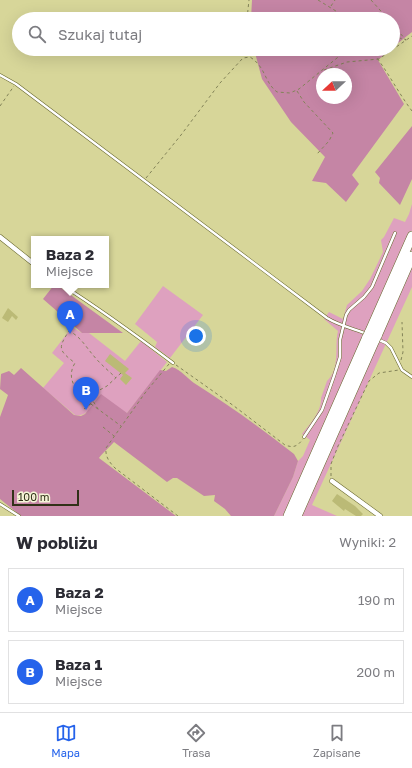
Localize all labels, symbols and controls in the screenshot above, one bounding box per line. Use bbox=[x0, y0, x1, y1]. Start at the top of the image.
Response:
search box bbox=[12, 12, 400, 56]
icon: search bbox=[26, 23, 48, 45]
text: Szukaj tutaj bbox=[58, 25, 142, 43]
north arrow bbox=[316, 68, 352, 104]
popup bbox=[31, 236, 109, 288]
text: Baza 2 bbox=[46, 245, 94, 263]
text: Miejsce bbox=[46, 263, 93, 279]
pin: A bbox=[57, 301, 83, 334]
your location bbox=[186, 326, 206, 346]
pin: B bbox=[73, 377, 99, 410]
scale bar bbox=[12, 488, 79, 507]
text: 100 m bbox=[18, 490, 49, 503]
text: W pobliżu bbox=[16, 532, 98, 553]
text: Wyniki: 2 bbox=[339, 534, 396, 550]
text: Baza 2 bbox=[55, 583, 104, 601]
text: A bbox=[25, 592, 35, 608]
text: 190 m bbox=[358, 592, 395, 608]
text: Miejsce bbox=[55, 601, 102, 617]
text: Baza 1 bbox=[55, 655, 102, 673]
text: B bbox=[25, 664, 35, 680]
text: 200 m bbox=[357, 664, 395, 680]
text: Miejsce bbox=[55, 673, 102, 689]
tab: Mapa bbox=[51, 722, 80, 759]
tab: Trasa bbox=[182, 722, 211, 759]
tab: Zapisane bbox=[313, 722, 361, 759]

